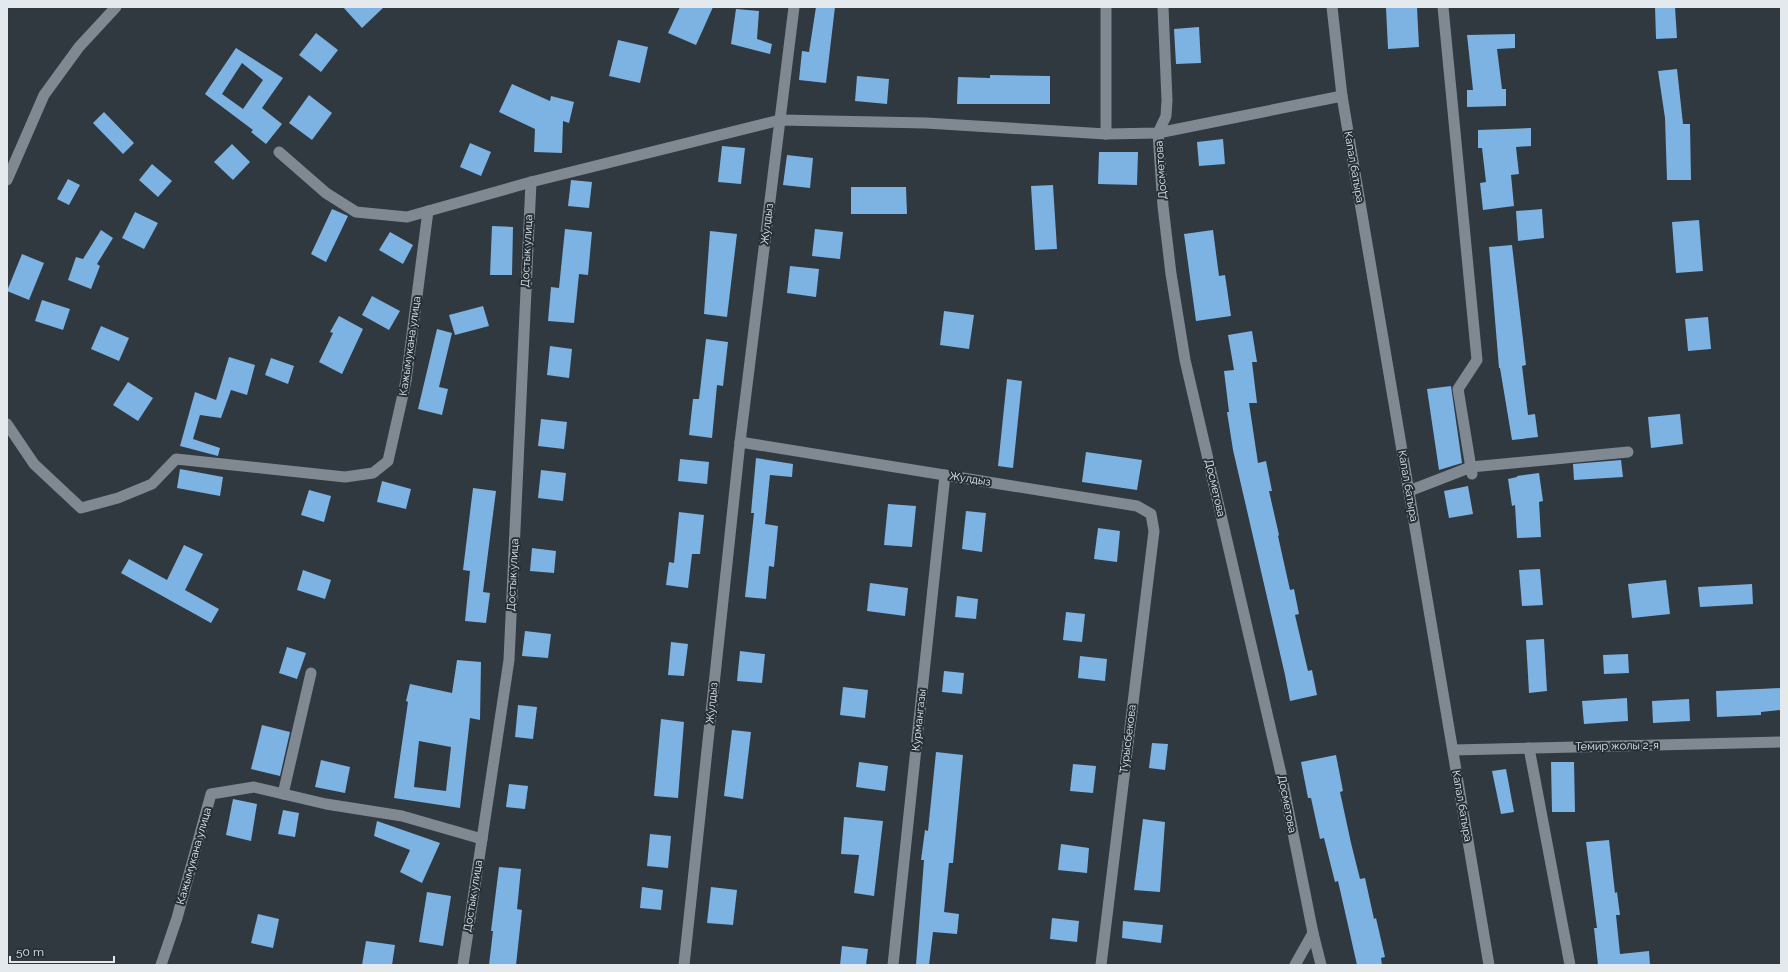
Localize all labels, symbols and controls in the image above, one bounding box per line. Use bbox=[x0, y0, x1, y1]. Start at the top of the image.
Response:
street label: Капал батыра bbox=[1341, 130, 1367, 204]
street label: Досметова bbox=[1152, 140, 1170, 200]
street label: Жулдыз bbox=[758, 203, 776, 245]
street label: Достык улица bbox=[519, 214, 535, 288]
street label: Кажымукана улица bbox=[397, 295, 423, 397]
street label: Капал батыра bbox=[1395, 449, 1421, 523]
street label: Досметова bbox=[1202, 458, 1228, 518]
street label: Жулдыз bbox=[948, 469, 992, 489]
street label: Достык улица bbox=[505, 538, 521, 612]
street label: Жулдыз bbox=[703, 682, 721, 724]
street label: Курмангазы bbox=[909, 688, 929, 752]
street label: Турысбекова bbox=[1117, 704, 1139, 774]
street label: Темир жолы 2-я bbox=[1575, 739, 1659, 753]
street label: Капал батыра bbox=[1449, 769, 1475, 843]
street label: Досметова bbox=[1275, 774, 1299, 834]
street label: Кажымукана улица bbox=[174, 806, 214, 906]
street label: Достык улица bbox=[461, 859, 485, 933]
scale bar bbox=[10, 938, 114, 964]
text: 50 m bbox=[16, 945, 44, 959]

